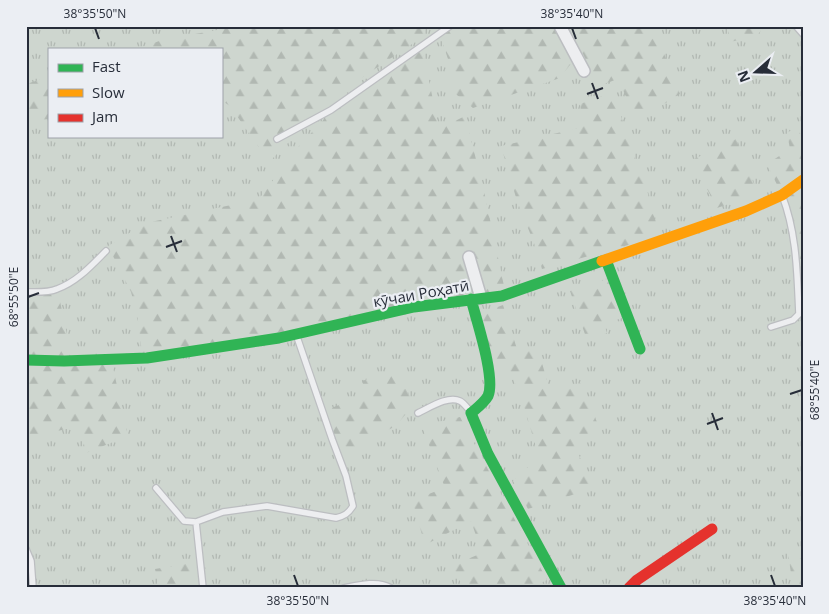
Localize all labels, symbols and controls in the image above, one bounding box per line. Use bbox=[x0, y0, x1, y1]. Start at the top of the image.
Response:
text: 38°35'50"N bbox=[64, 5, 126, 22]
text: 38°35'40"N bbox=[541, 5, 603, 22]
legend bbox=[48, 48, 222, 138]
north arrow bbox=[732, 48, 782, 98]
text: Fast bbox=[92, 56, 121, 76]
text: N bbox=[732, 68, 754, 85]
text: Slow bbox=[92, 82, 125, 102]
text: Jam bbox=[90, 106, 118, 126]
text: 68°55'50"E bbox=[5, 267, 22, 327]
street label: кӯчаи Роҳатӣ bbox=[371, 275, 471, 311]
text: 68°55'40"E bbox=[806, 360, 823, 420]
text: 38°35'50"N bbox=[267, 592, 329, 609]
text: 38°35'40"N bbox=[744, 592, 806, 609]

